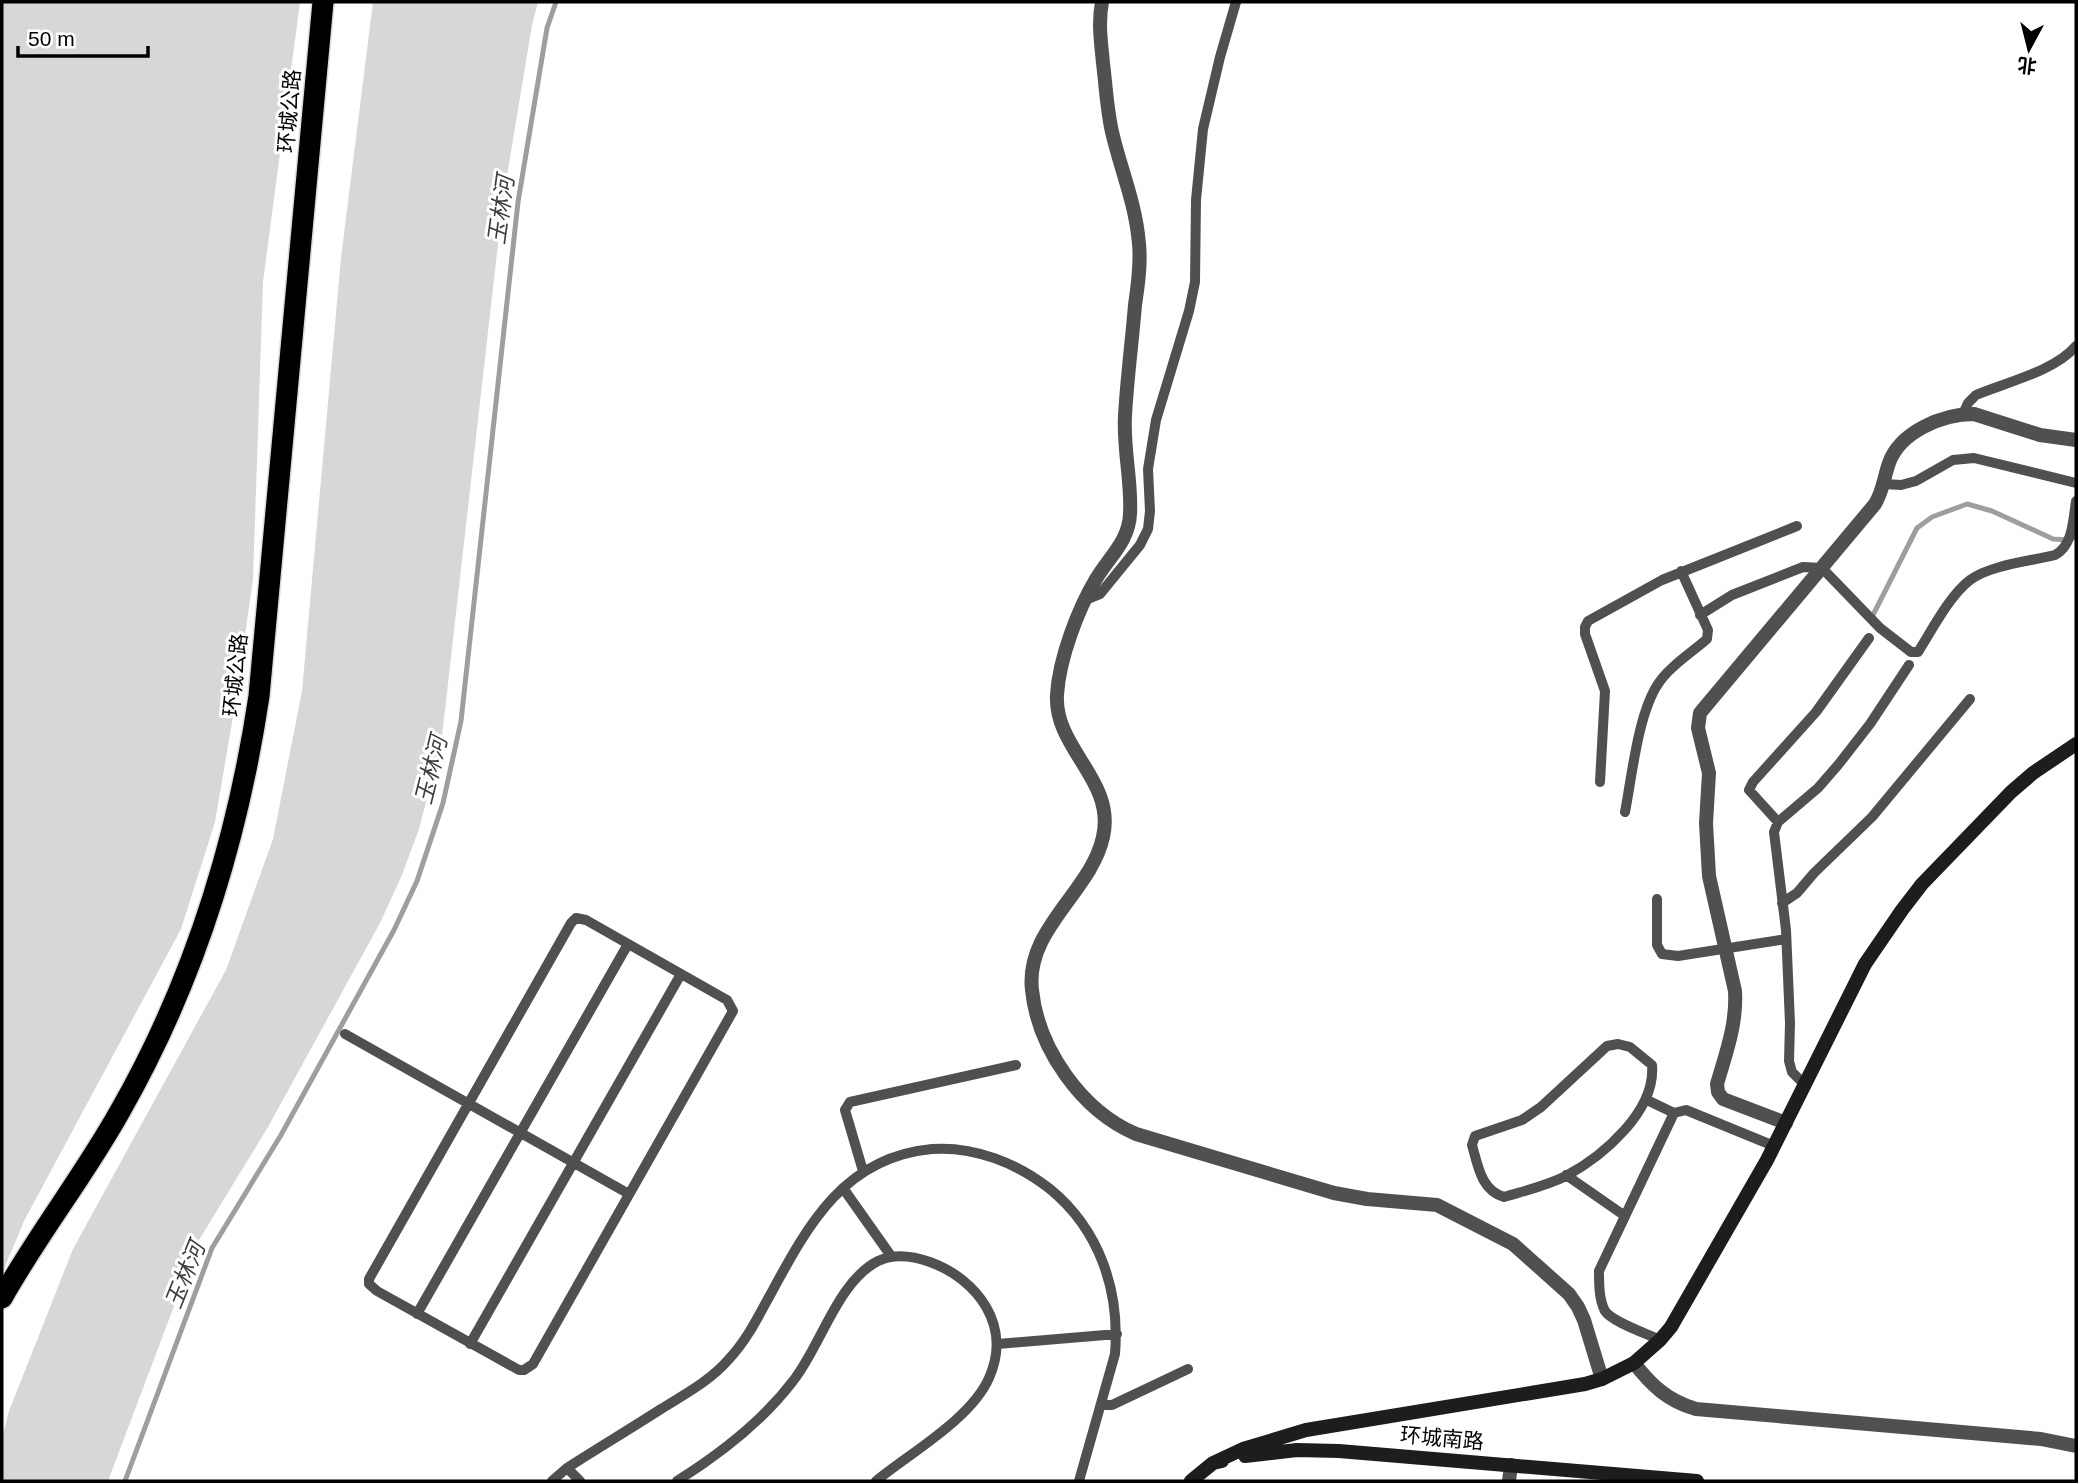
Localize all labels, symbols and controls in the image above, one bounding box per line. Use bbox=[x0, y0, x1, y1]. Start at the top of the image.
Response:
scale bar bbox=[18, 14, 147, 58]
north arrow bbox=[1994, 14, 2064, 84]
text: 50 m bbox=[28, 27, 75, 50]
text: 北 bbox=[2016, 54, 2038, 77]
street label: 环城公路 bbox=[274, 68, 304, 154]
water label: 玉林河 bbox=[483, 170, 519, 246]
street label: 环城公路 bbox=[219, 632, 251, 718]
water label: 玉林河 bbox=[410, 729, 453, 807]
water label: 玉林河 bbox=[160, 1234, 211, 1312]
street label: 环城南路 bbox=[1399, 1423, 1485, 1453]

